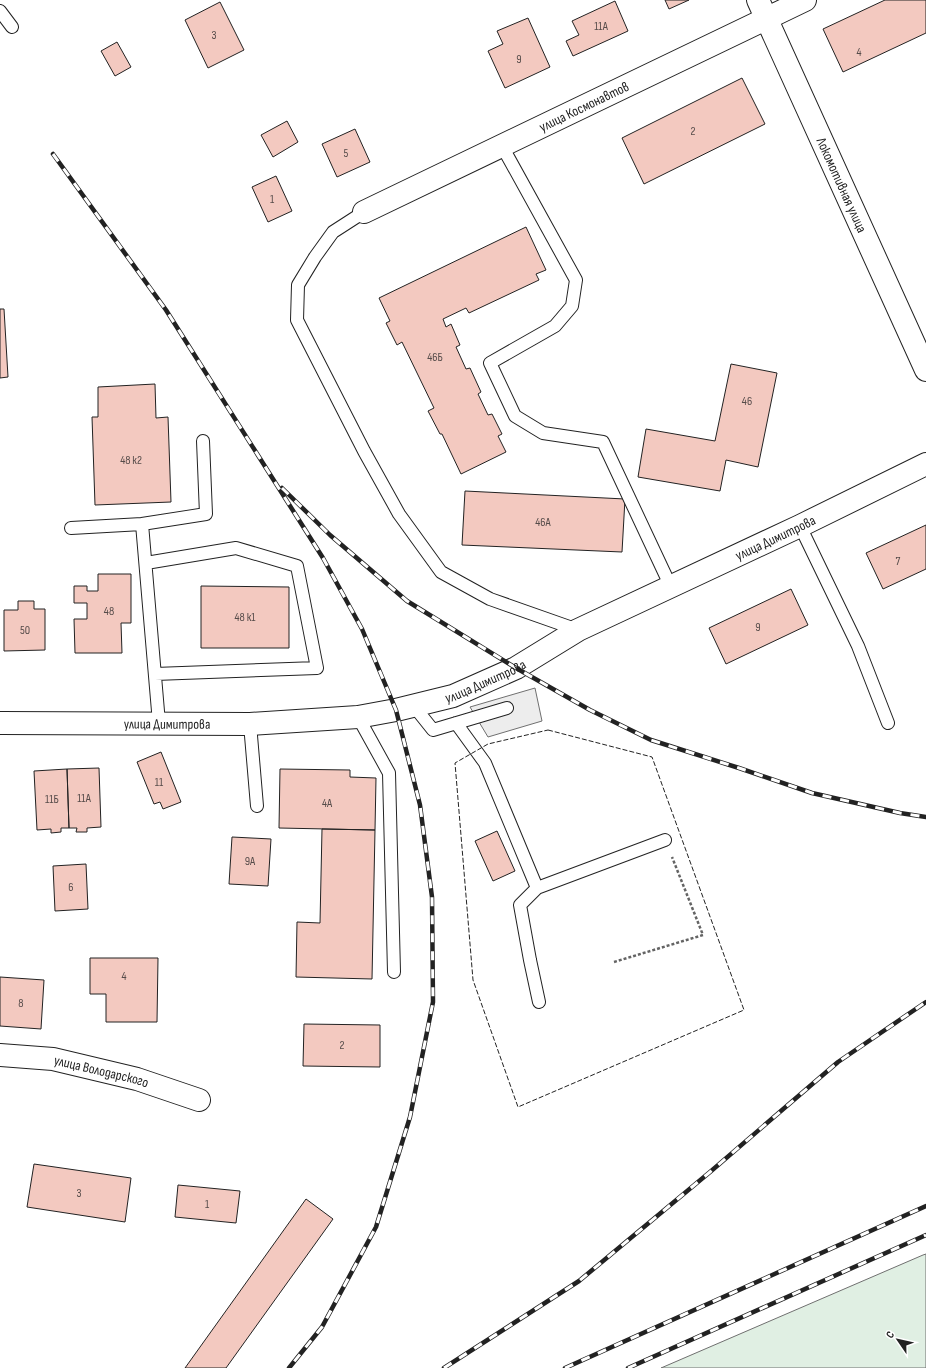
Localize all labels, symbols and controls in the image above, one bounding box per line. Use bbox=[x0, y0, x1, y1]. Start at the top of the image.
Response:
house number: 11А bbox=[594, 19, 609, 34]
house number: 3 bbox=[211, 28, 217, 43]
house number: 4 bbox=[856, 45, 862, 60]
house number: 9 bbox=[516, 52, 522, 67]
street label: улица Космонавтов bbox=[536, 78, 632, 136]
house number: 2 bbox=[691, 124, 696, 139]
street label: Локомотивная улица bbox=[812, 134, 870, 235]
house number: 5 bbox=[344, 146, 349, 161]
house number: 1 bbox=[270, 192, 275, 207]
house number: 46Б bbox=[427, 350, 443, 365]
house number: 46 bbox=[742, 394, 752, 409]
house number: 48 к2 bbox=[120, 453, 142, 468]
street label: улица Димитрова bbox=[733, 512, 818, 564]
house number: 46А bbox=[535, 515, 552, 530]
house number: 7 bbox=[896, 554, 901, 569]
house number: 48 bbox=[104, 604, 114, 619]
house number: 48 к1 bbox=[235, 610, 256, 625]
house number: 9 bbox=[755, 620, 761, 635]
house number: 50 bbox=[20, 623, 30, 638]
street label: улица Димитрова bbox=[443, 656, 529, 707]
street label: улица Димитрова bbox=[124, 715, 210, 733]
house number: 11 bbox=[155, 775, 164, 790]
house number: 11А bbox=[77, 791, 92, 806]
house number: 11Б bbox=[45, 792, 59, 807]
house number: 4А bbox=[322, 796, 333, 811]
house number: 9А bbox=[245, 854, 256, 869]
house number: 6 bbox=[68, 880, 74, 895]
house number: 4 bbox=[121, 969, 127, 984]
house number: 8 bbox=[18, 996, 24, 1011]
house number: 2 bbox=[340, 1038, 345, 1053]
street label: улица Володарского bbox=[52, 1052, 151, 1091]
house number: 3 bbox=[76, 1186, 82, 1201]
house number: 1 bbox=[205, 1197, 210, 1212]
north arrow bbox=[878, 1320, 918, 1360]
text: С bbox=[883, 1328, 897, 1341]

